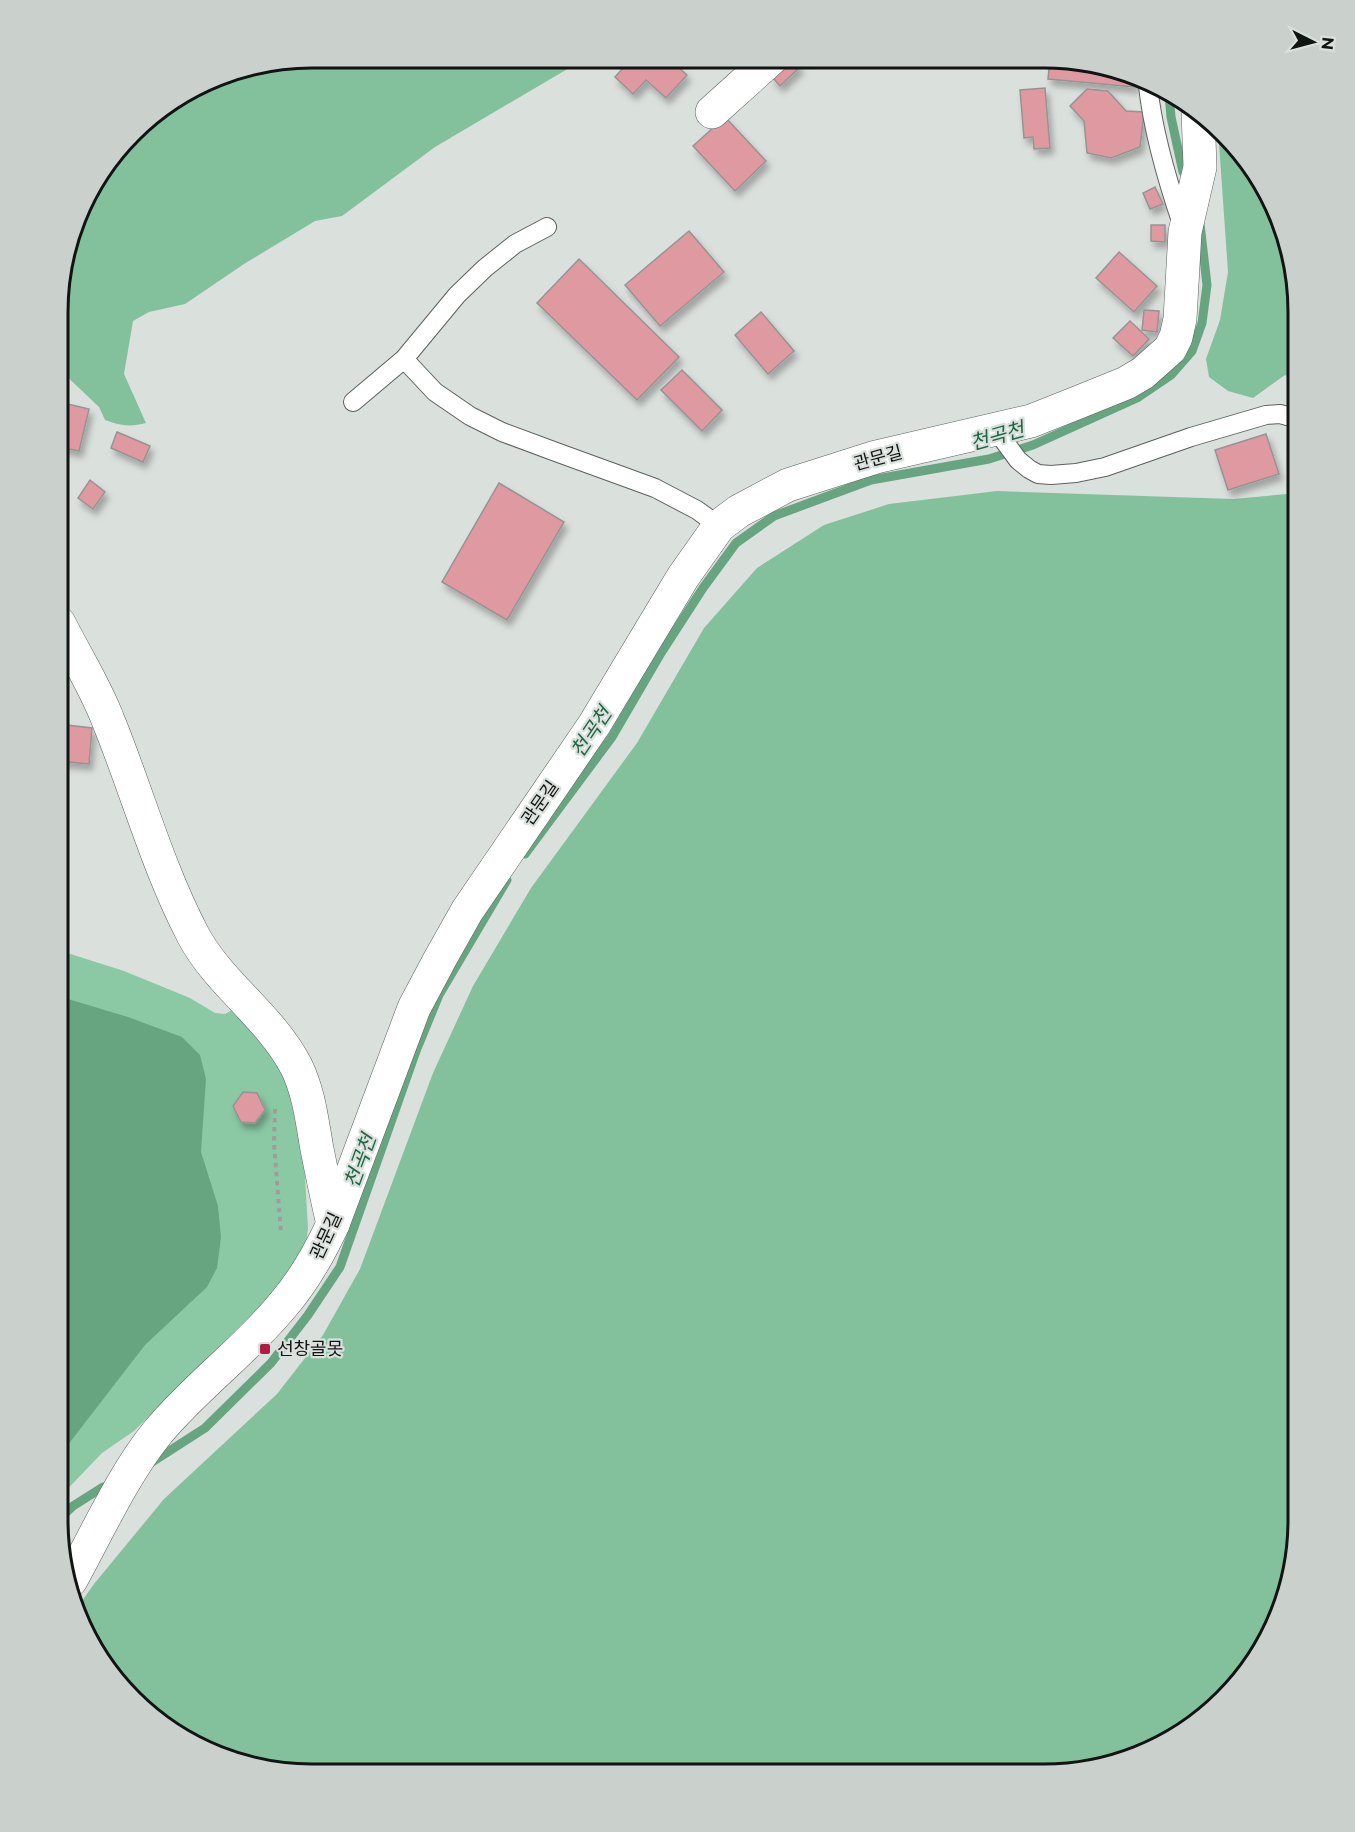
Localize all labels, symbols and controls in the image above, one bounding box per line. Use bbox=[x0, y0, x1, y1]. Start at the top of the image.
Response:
north arrow bbox=[1283, 12, 1343, 72]
text: N bbox=[1317, 36, 1338, 51]
water label: 천곡천 bbox=[967, 416, 1029, 455]
street label: 관문길 bbox=[851, 441, 905, 475]
water label: 천곡천 bbox=[566, 700, 618, 762]
street label: 관문길 bbox=[517, 776, 563, 830]
water label: 천곡천 bbox=[339, 1129, 382, 1191]
street label: 관문길 bbox=[306, 1209, 346, 1263]
place label: 선창골못 bbox=[277, 1338, 343, 1360]
marker: 선창골못 bbox=[258, 1342, 272, 1356]

